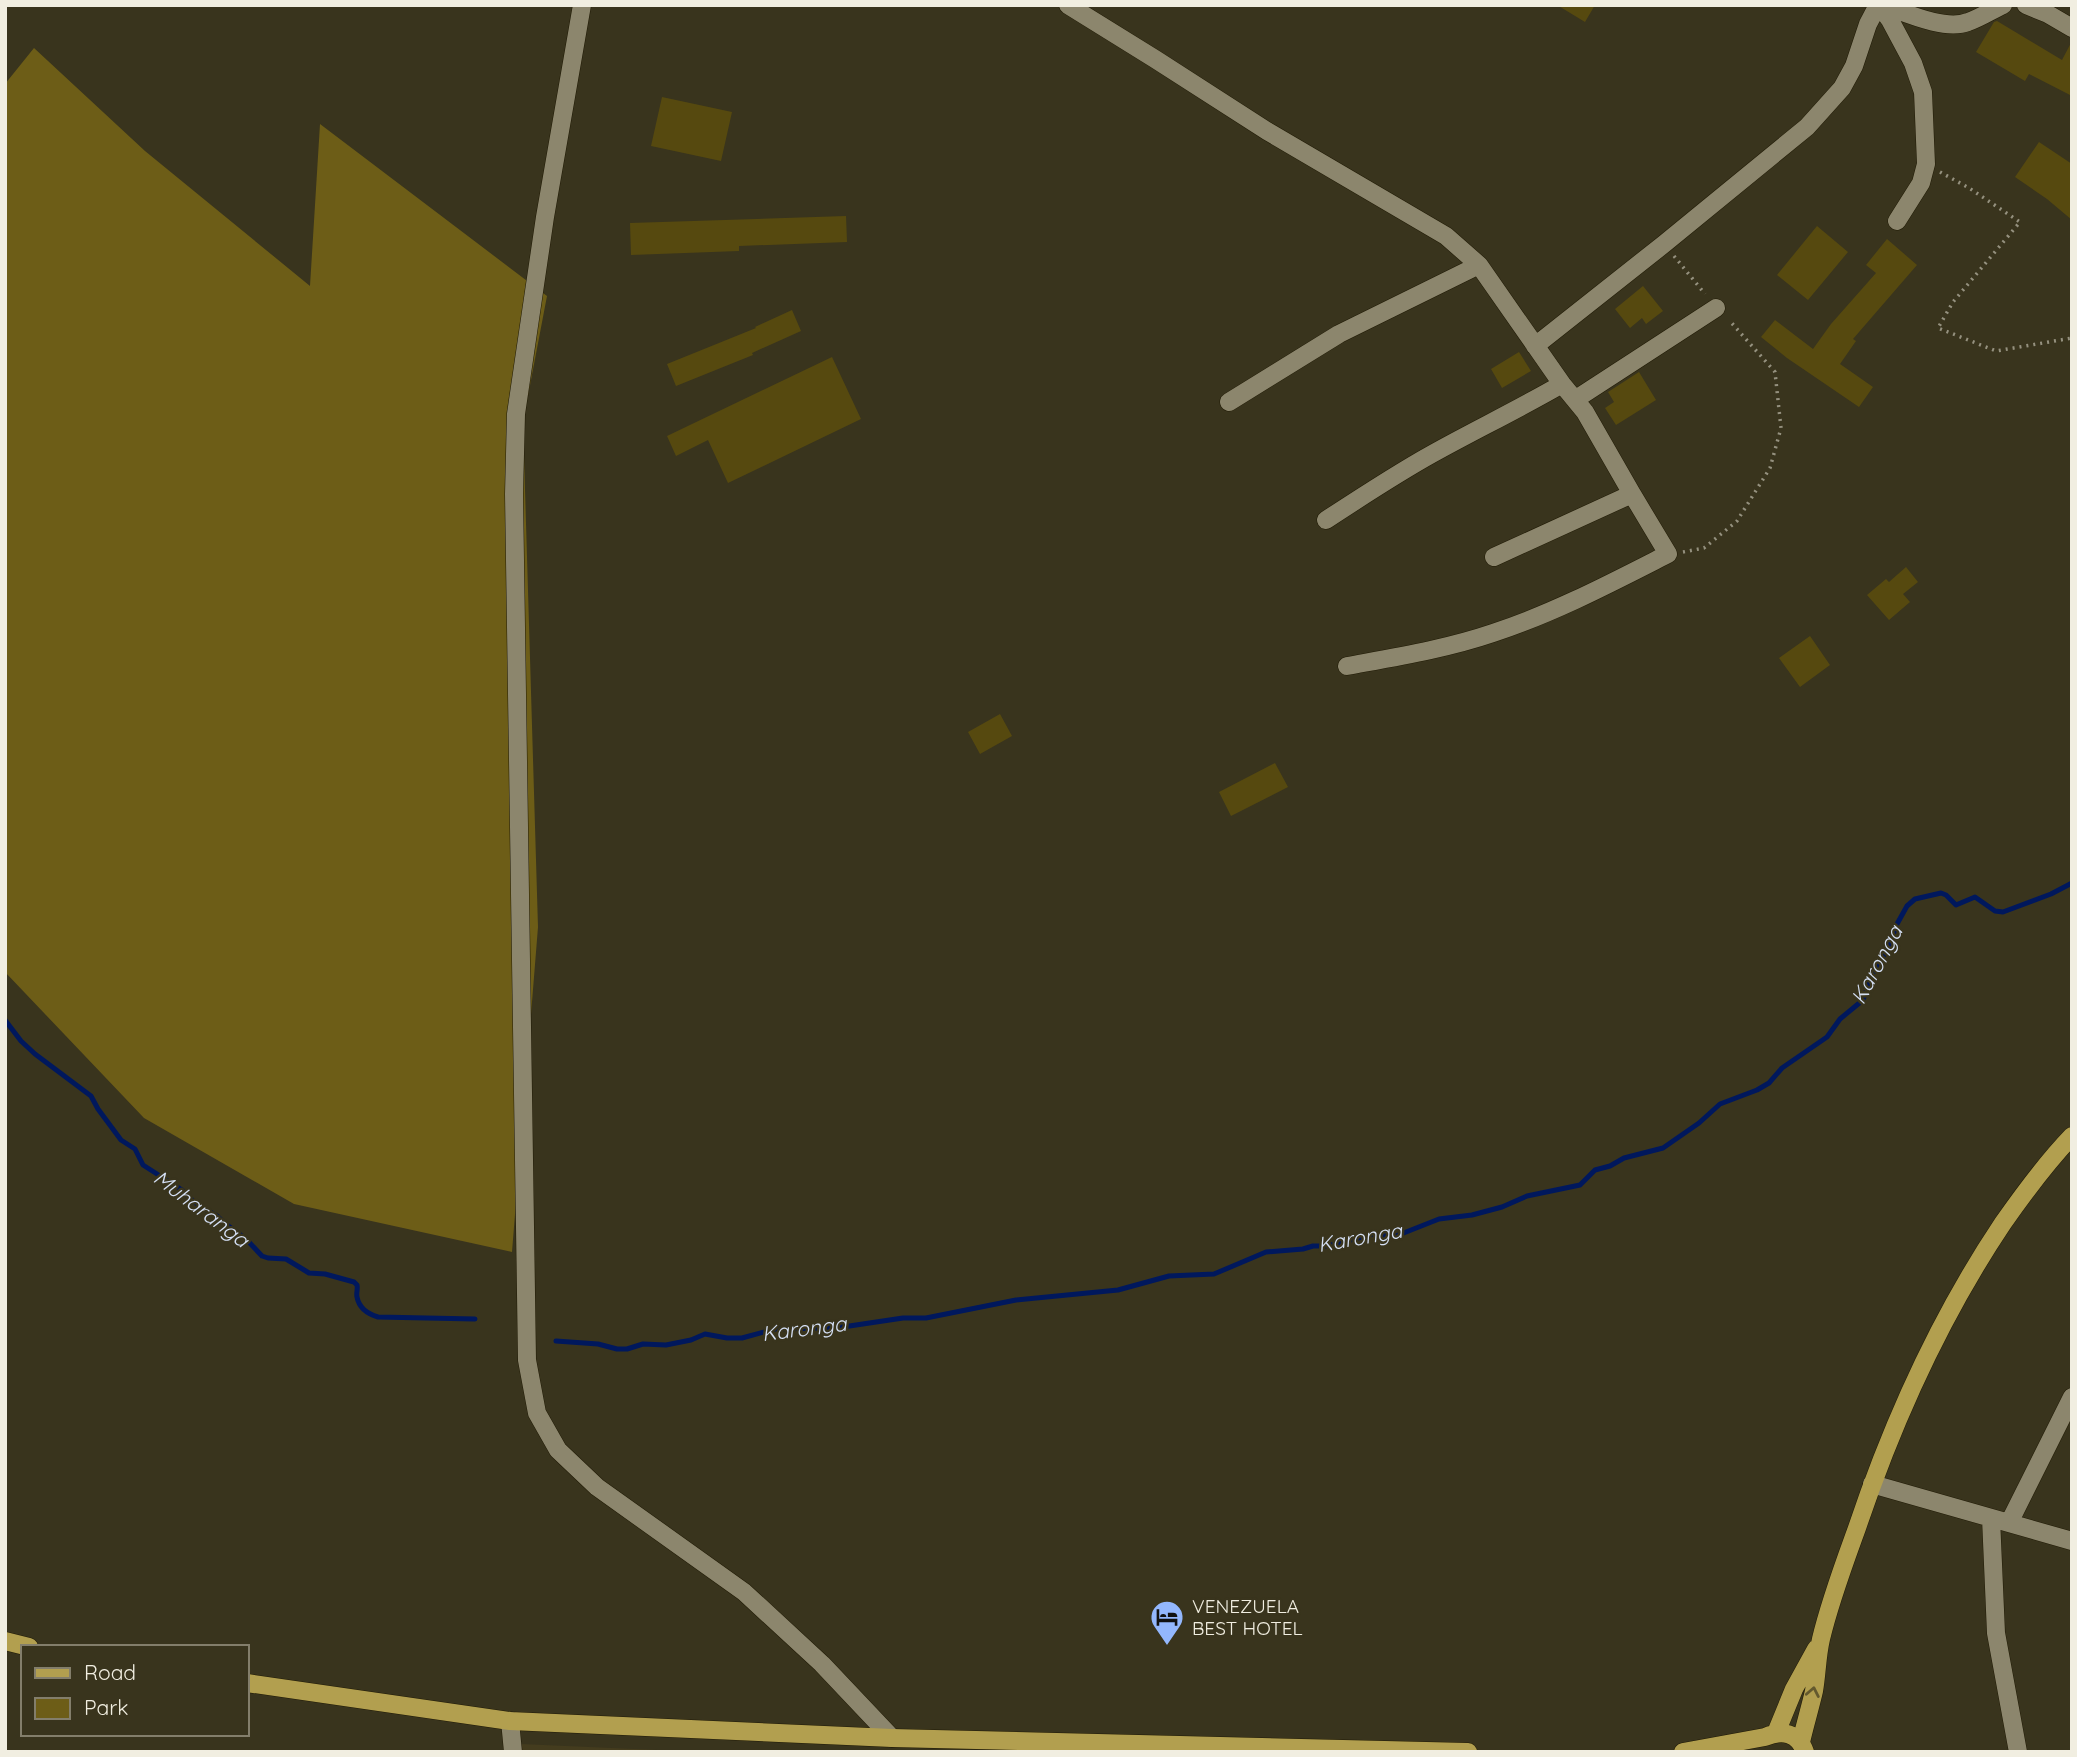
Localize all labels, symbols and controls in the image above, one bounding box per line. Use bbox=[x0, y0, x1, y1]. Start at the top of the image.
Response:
water label: Karonga bbox=[1845, 920, 1908, 1008]
water label: Muharanga bbox=[149, 1164, 255, 1253]
water label: Karonga bbox=[1316, 1217, 1405, 1257]
water label: Karonga bbox=[760, 1310, 849, 1346]
place label: VENEZUELA BEST HOTEL bbox=[1192, 1594, 1303, 1640]
hotel icon: VENEZUELA BEST HOTEL bbox=[1148, 1598, 1186, 1647]
legend bbox=[21, 1645, 248, 1736]
text: Road bbox=[84, 1659, 136, 1685]
one-way arrow bbox=[1805, 1686, 1820, 1698]
text: Park bbox=[84, 1694, 128, 1720]

